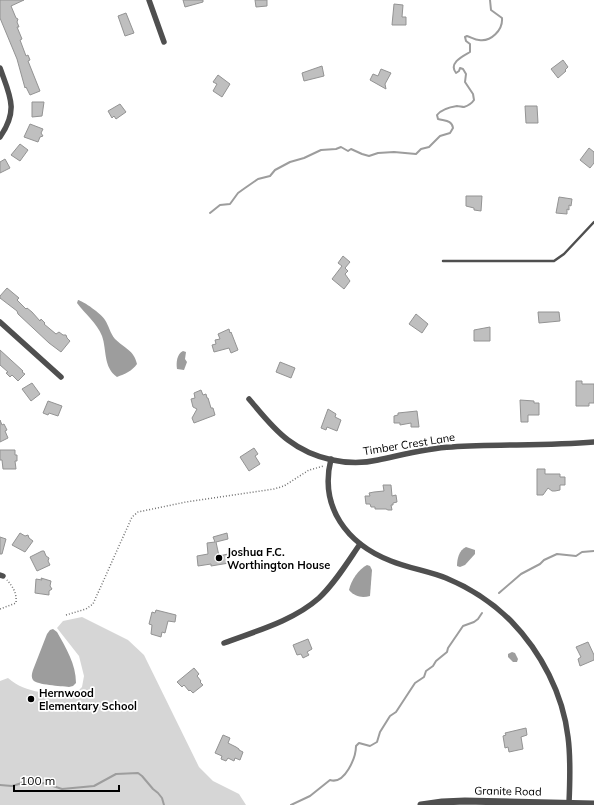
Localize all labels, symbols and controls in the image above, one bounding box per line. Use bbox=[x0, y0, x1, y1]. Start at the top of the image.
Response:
street label: Timber Crest Lane bbox=[362, 430, 456, 458]
place label: Joshua F.C. Worthington House bbox=[227, 545, 330, 572]
marker: Joshua F.C. Worthington House bbox=[214, 553, 224, 563]
place label: Hernwood Elementary School bbox=[39, 686, 137, 713]
marker: Hernwood Elementary School bbox=[26, 694, 36, 704]
scale bar bbox=[14, 767, 119, 793]
text: 100 m bbox=[20, 773, 55, 788]
street label: Granite Road bbox=[474, 783, 542, 799]

